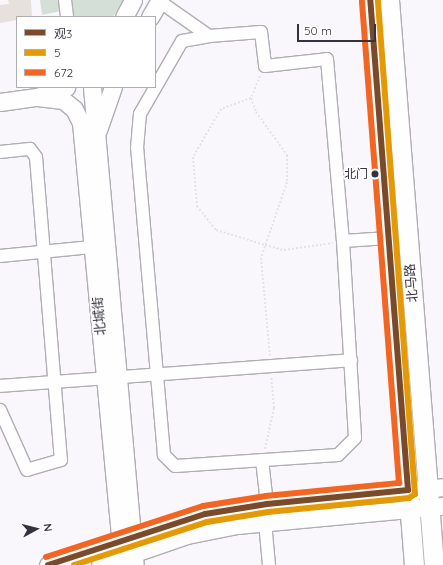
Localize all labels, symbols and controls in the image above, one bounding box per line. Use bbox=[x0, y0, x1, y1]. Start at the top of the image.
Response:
legend bbox=[16, 16, 156, 88]
scale bar bbox=[299, 16, 378, 42]
text: 50 m bbox=[304, 23, 332, 38]
text: 观3 bbox=[54, 26, 72, 41]
text: 5 bbox=[54, 45, 61, 60]
text: 672 bbox=[54, 65, 73, 80]
place label: 北门 bbox=[344, 167, 368, 181]
marker: 北门 bbox=[370, 169, 380, 179]
street label: 北马路 bbox=[402, 263, 420, 303]
street label: 北城街 bbox=[90, 296, 108, 336]
north arrow bbox=[16, 509, 56, 549]
text: N bbox=[40, 523, 55, 532]

